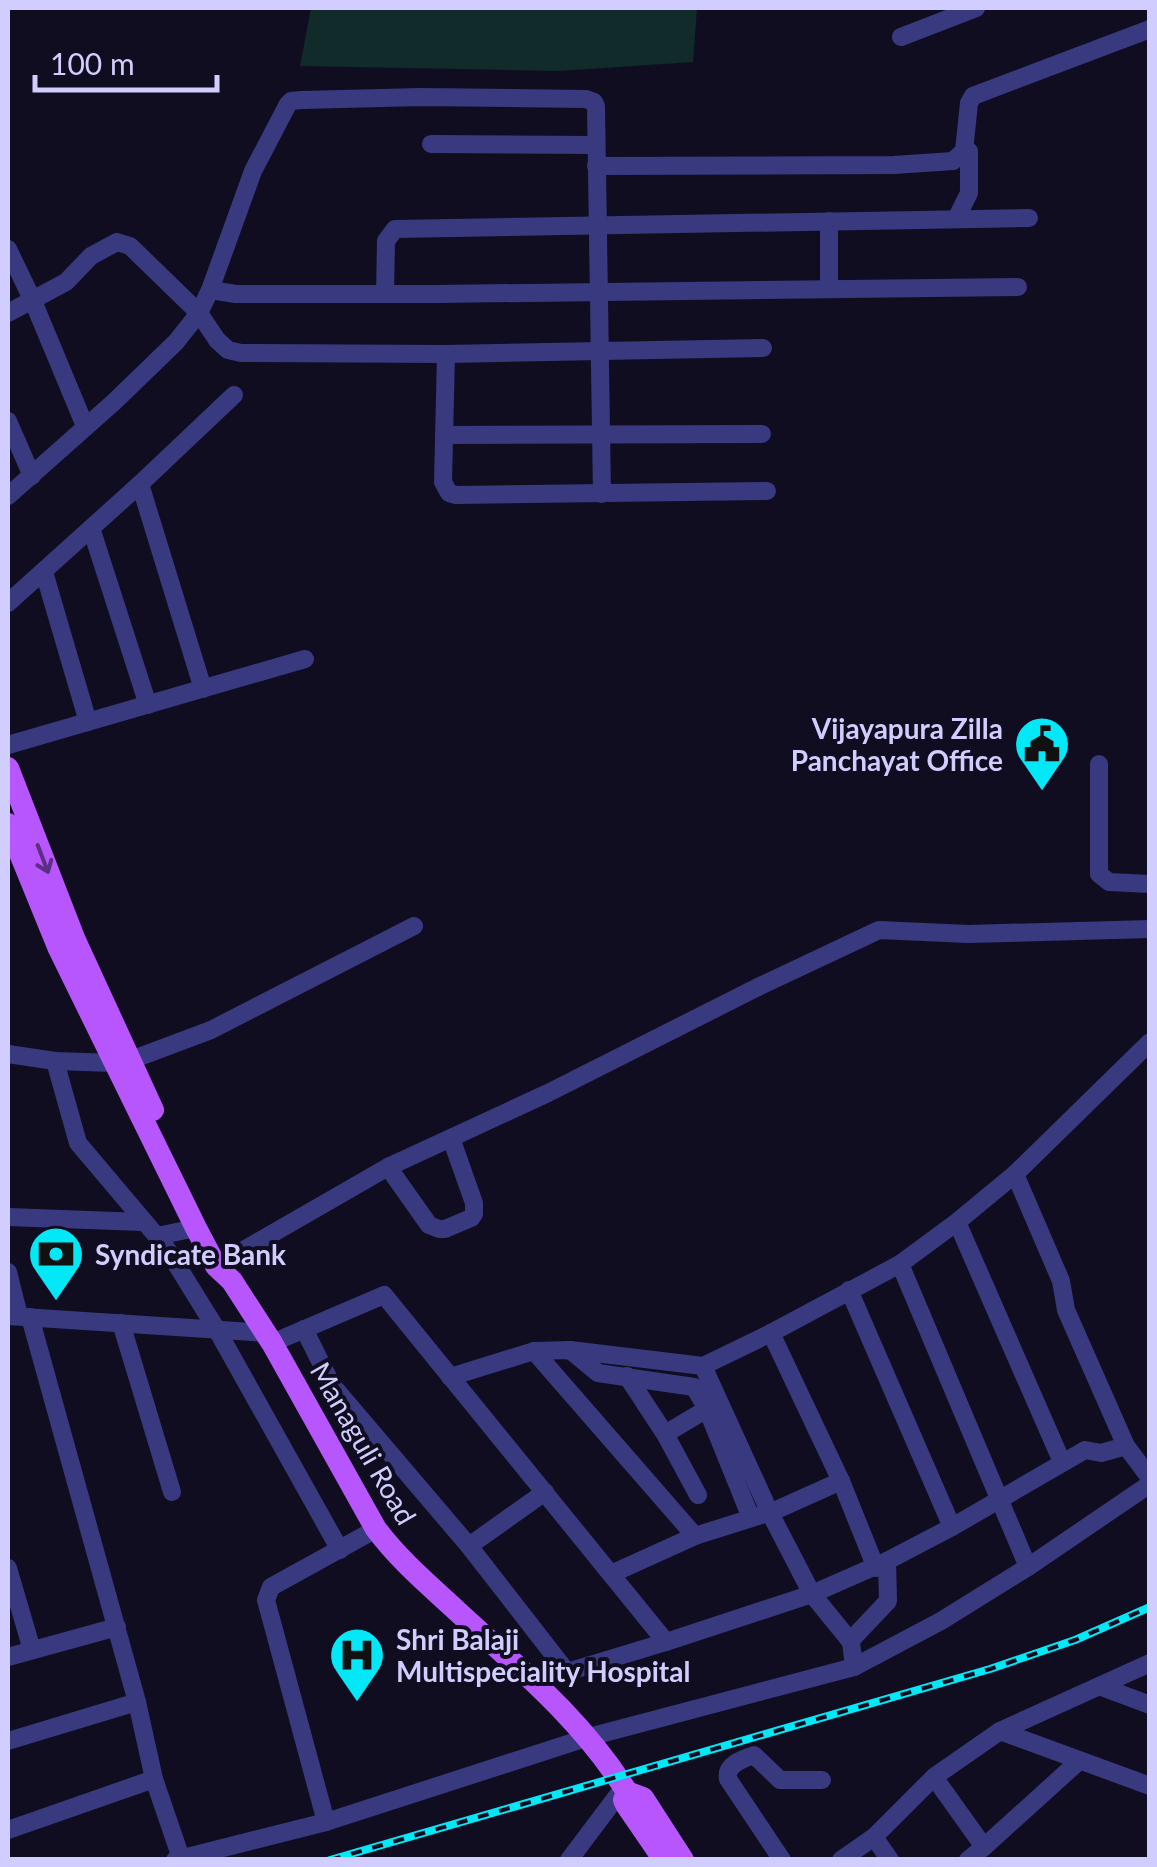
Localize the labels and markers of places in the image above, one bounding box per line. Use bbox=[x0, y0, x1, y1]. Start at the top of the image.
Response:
place label: Vijayapura Zilla Panchayat Office bbox=[791, 711, 1003, 777]
public building icon: Vijayapura Zilla Panchayat Office bbox=[1012, 714, 1072, 793]
bank icon: Syndicate Bank bbox=[26, 1224, 86, 1303]
place label: Syndicate Bank bbox=[95, 1237, 286, 1271]
place label: Shri Balaji Multispeciality Hospital bbox=[396, 1622, 690, 1688]
hospital icon: Shri Balaji Multispeciality Hospital bbox=[327, 1625, 387, 1704]

